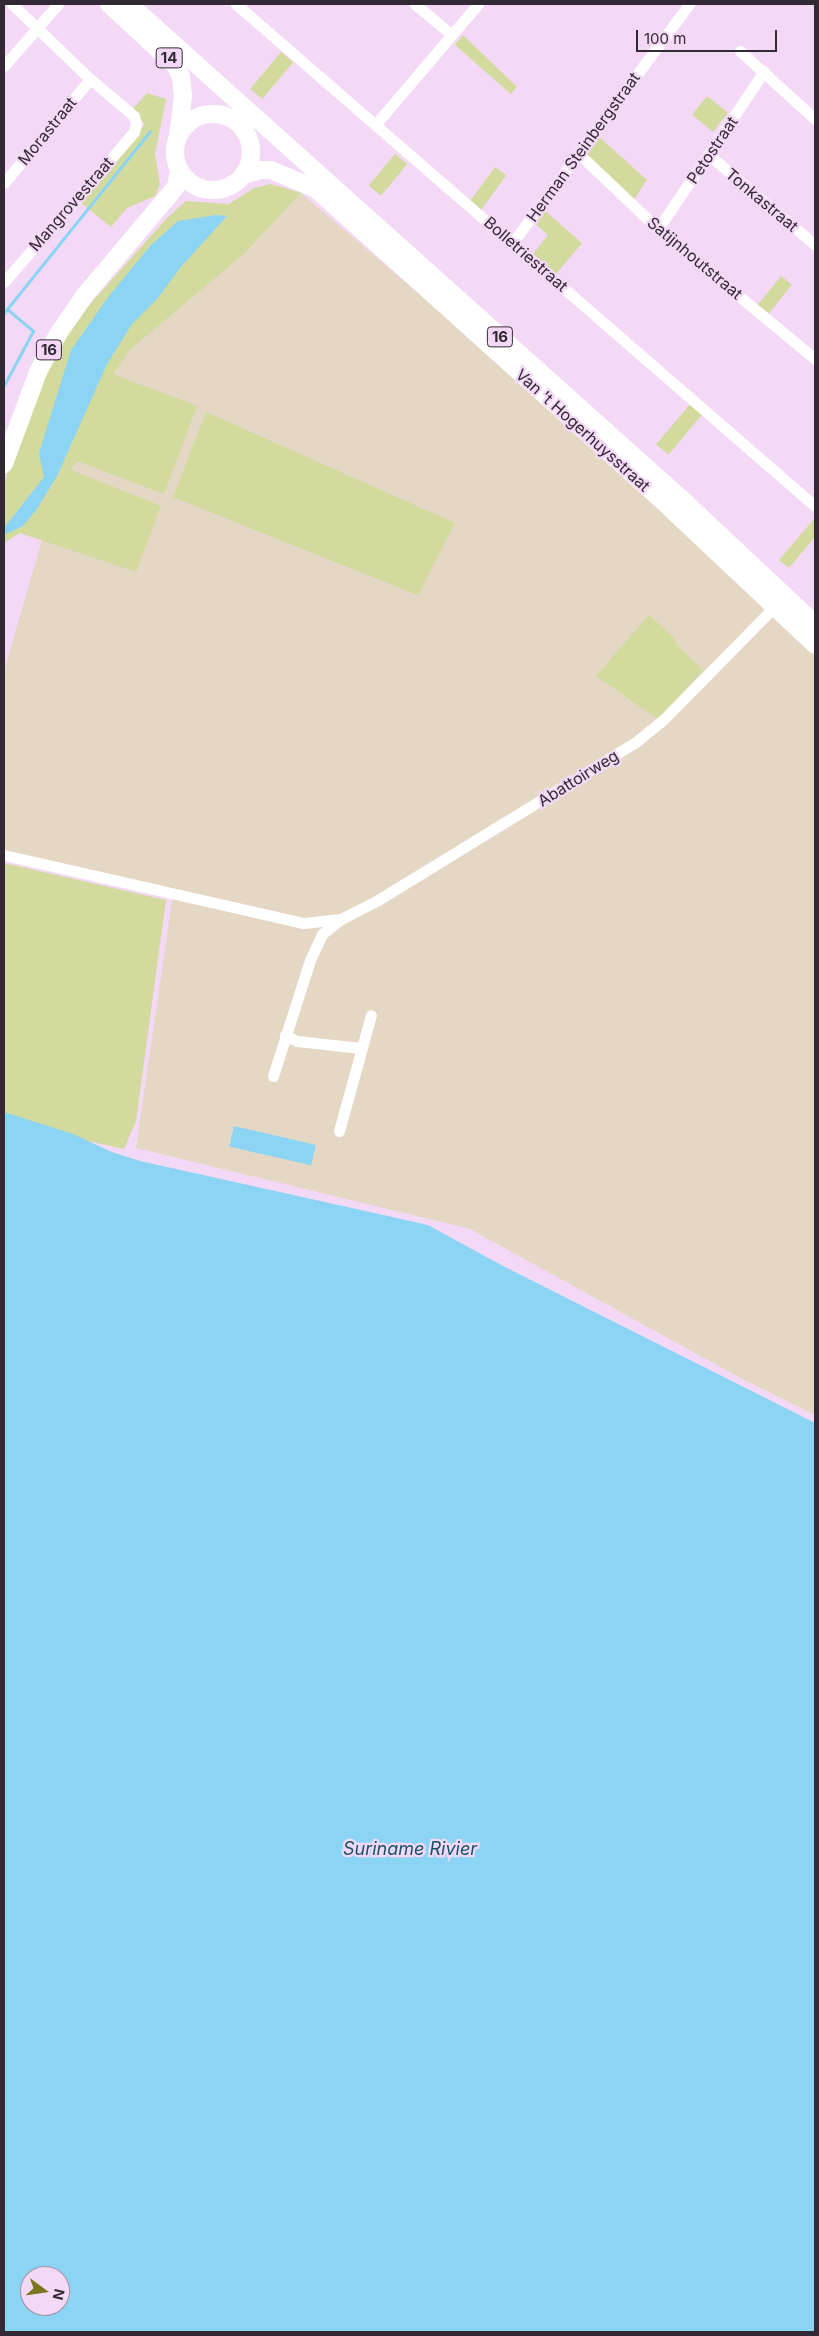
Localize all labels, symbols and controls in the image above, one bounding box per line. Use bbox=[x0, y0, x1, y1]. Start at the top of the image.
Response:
scale bar bbox=[639, 20, 780, 52]
text: 100 m bbox=[644, 29, 686, 48]
road number: 14 bbox=[155, 46, 183, 70]
street label: Herman Steinbergstraat bbox=[522, 69, 644, 225]
street label: Morastraat bbox=[14, 93, 80, 169]
street label: Petostraat bbox=[683, 113, 741, 187]
street label: Mangrovestraat bbox=[25, 153, 117, 255]
street label: Tonkastraat bbox=[722, 164, 802, 236]
street label: Bolletriestraat bbox=[480, 212, 572, 296]
street label: Satijnhoutstraat bbox=[644, 213, 746, 303]
road number: 16 bbox=[486, 324, 514, 350]
road number: 16 bbox=[35, 338, 63, 362]
street label: Van 't Hogerhuysstraat bbox=[512, 365, 654, 495]
street label: Abattoirweg bbox=[534, 746, 622, 810]
water label: Suriname Rivier bbox=[343, 1838, 477, 1860]
north arrow bbox=[20, 2266, 70, 2316]
text: N bbox=[50, 2287, 69, 2302]

